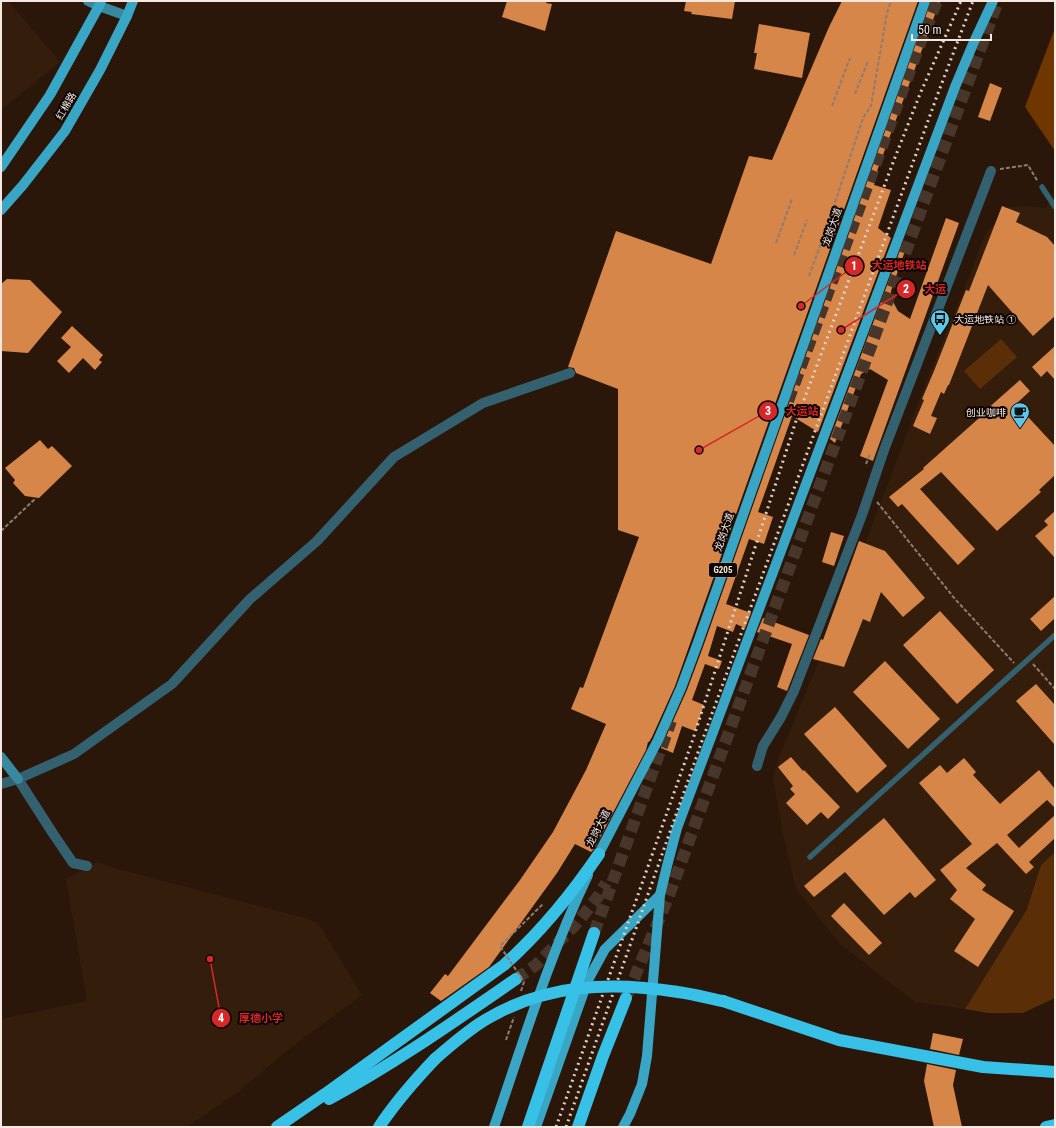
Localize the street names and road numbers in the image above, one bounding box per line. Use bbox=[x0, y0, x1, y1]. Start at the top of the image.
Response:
street label: 红棉路 bbox=[54, 90, 78, 122]
street label: 龙岗大道 bbox=[820, 206, 844, 248]
street label: 龙岗大道 bbox=[712, 511, 736, 553]
road number: G205 bbox=[709, 563, 737, 577]
street label: 龙岗大道 bbox=[584, 808, 612, 848]

